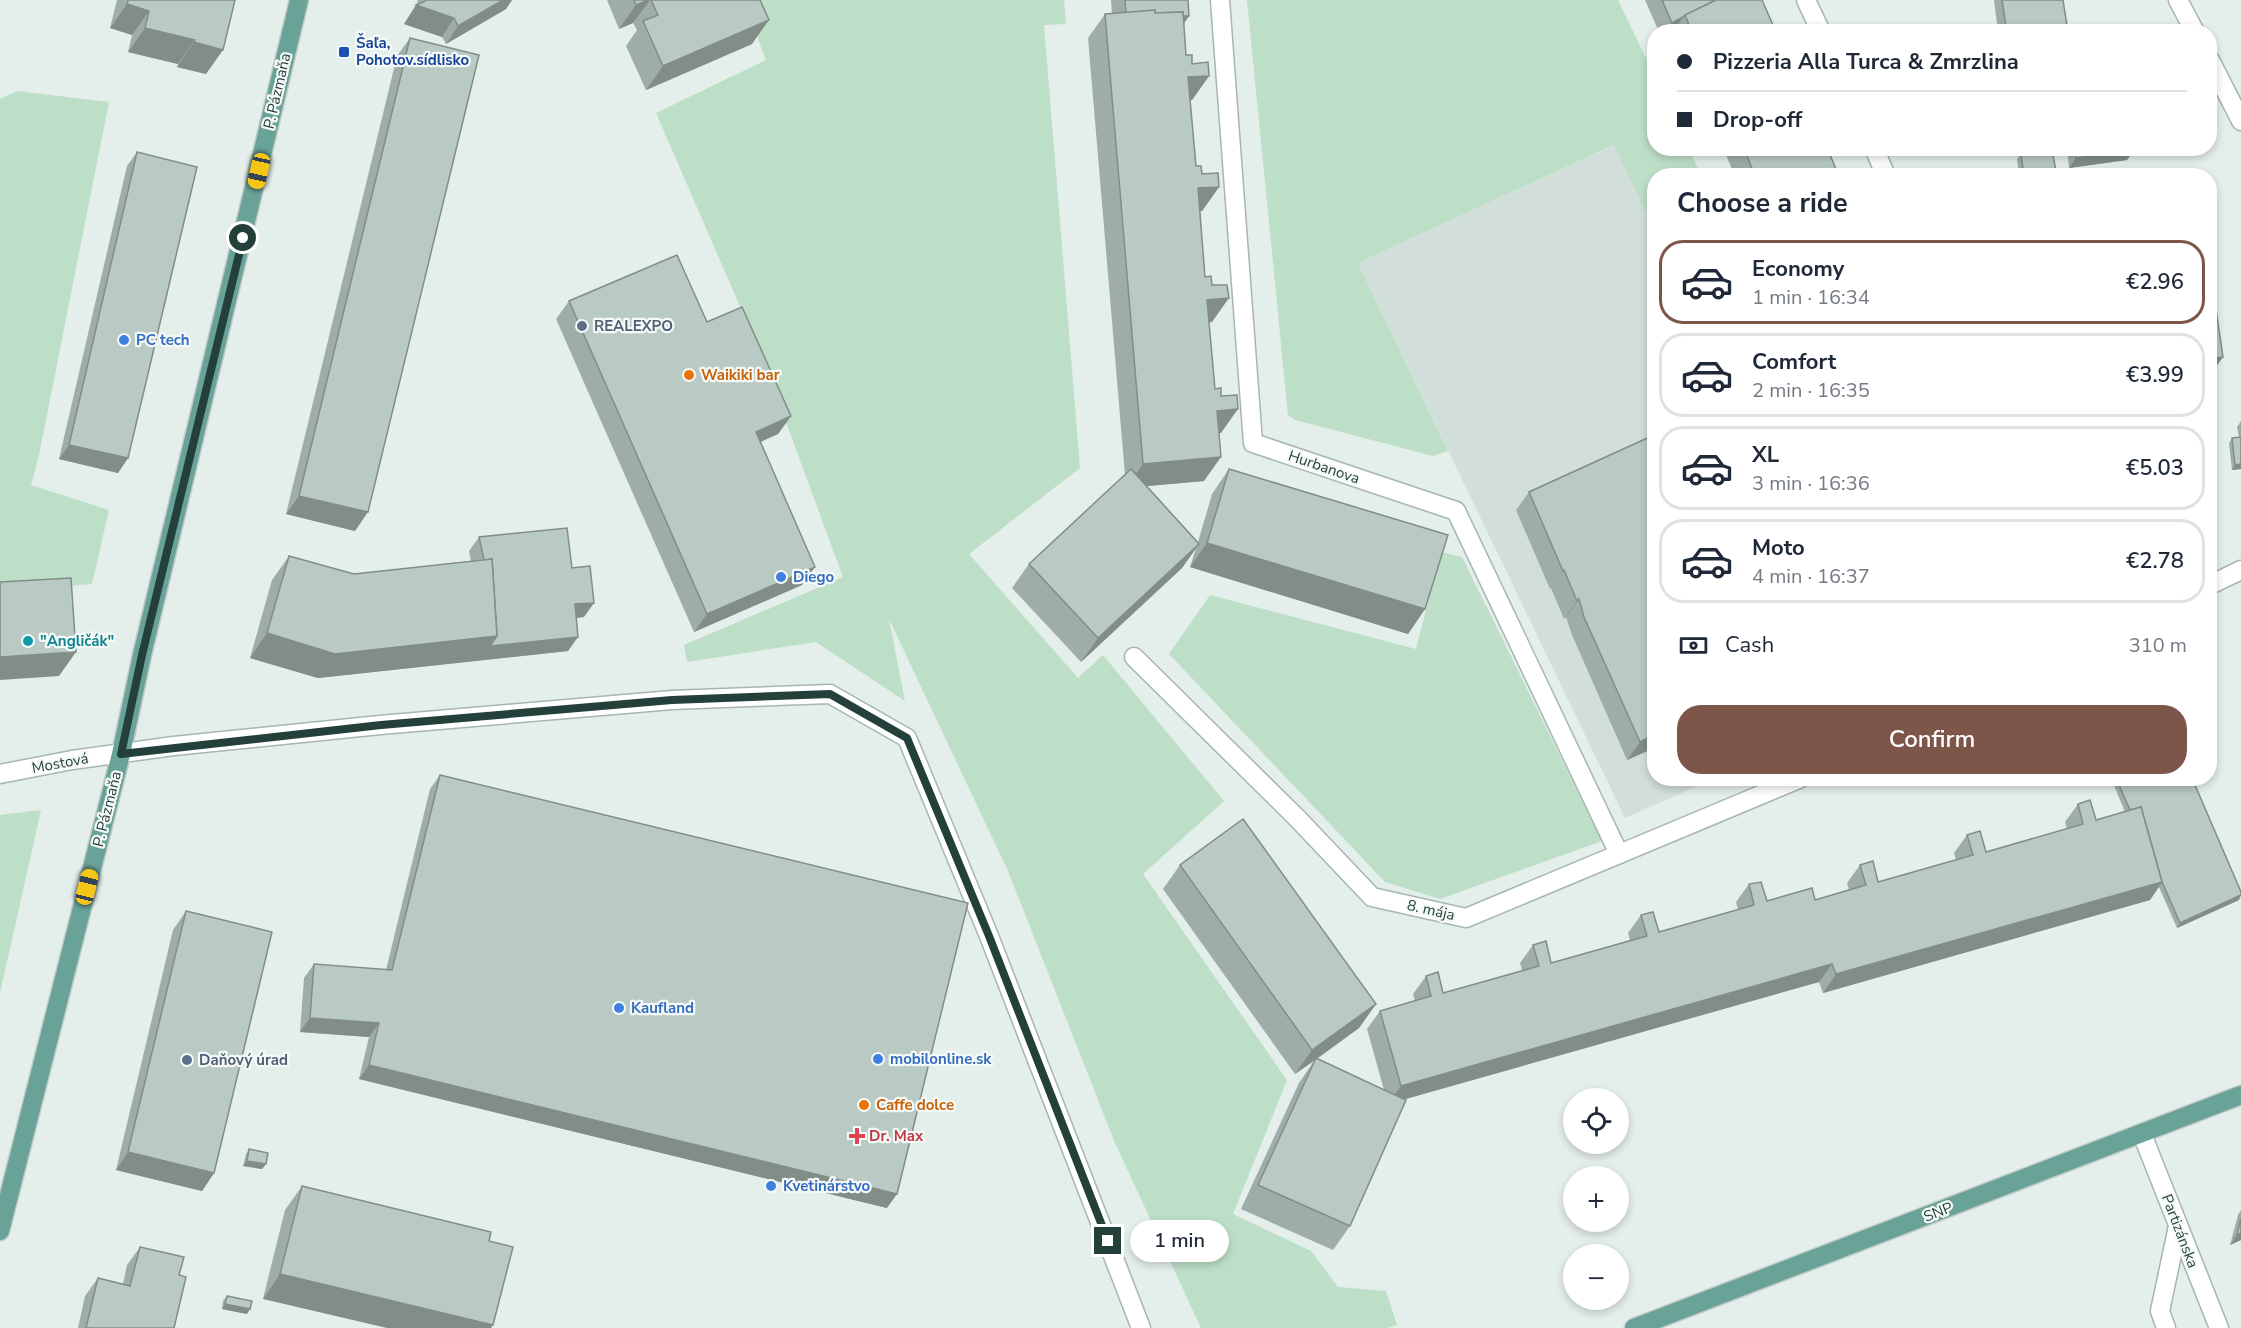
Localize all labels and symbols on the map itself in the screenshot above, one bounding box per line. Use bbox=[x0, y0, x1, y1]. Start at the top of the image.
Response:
place label: Šaľa, Pohotov.sídlisko bbox=[356, 33, 469, 70]
marker: Šaľa, Pohotov.sídlisko bbox=[337, 45, 351, 59]
street label: P. Pázmaňa bbox=[259, 51, 295, 131]
car bbox=[246, 151, 272, 191]
route start bbox=[229, 224, 256, 251]
place label: REALEXPO bbox=[594, 316, 673, 336]
marker: REALEXPO bbox=[575, 319, 589, 333]
place label: PC tech bbox=[136, 330, 190, 350]
marker: PC tech bbox=[117, 333, 131, 347]
place label: Waikiki bar bbox=[701, 365, 780, 385]
marker: Waikiki bar bbox=[682, 368, 696, 382]
street label: Hurbanova bbox=[1286, 445, 1362, 489]
place label: Diego bbox=[793, 567, 834, 587]
marker: Diego bbox=[774, 570, 788, 584]
place label: "Angličák" bbox=[40, 631, 114, 651]
marker: "Angličák" bbox=[21, 634, 35, 648]
street label: Mostová bbox=[30, 748, 90, 778]
street label: P. Pázmaňa bbox=[88, 769, 126, 849]
car bbox=[74, 867, 100, 907]
street label: 8. mája bbox=[1405, 895, 1457, 925]
place label: Kaufland bbox=[631, 998, 694, 1018]
marker: Kaufland bbox=[612, 1001, 626, 1015]
place label: mobilonline.sk bbox=[890, 1049, 992, 1069]
place label: Daňový úrad bbox=[199, 1050, 288, 1070]
marker: mobilonline.sk bbox=[871, 1052, 885, 1066]
marker: Daňový úrad bbox=[180, 1053, 194, 1067]
place label: Caffe dolce bbox=[876, 1095, 954, 1115]
marker: Caffe dolce bbox=[857, 1098, 871, 1112]
place label: Dr. Max bbox=[869, 1126, 924, 1146]
marker: Dr. Max bbox=[850, 1129, 864, 1143]
place label: Kvetinárstvo bbox=[783, 1176, 871, 1196]
marker: Kvetinárstvo bbox=[764, 1179, 778, 1193]
street label: Partizánska bbox=[2157, 1191, 2203, 1271]
street label: SNP bbox=[1920, 1197, 1956, 1227]
callout: 1 min bbox=[1129, 1220, 1228, 1262]
route end bbox=[1094, 1227, 1121, 1254]

